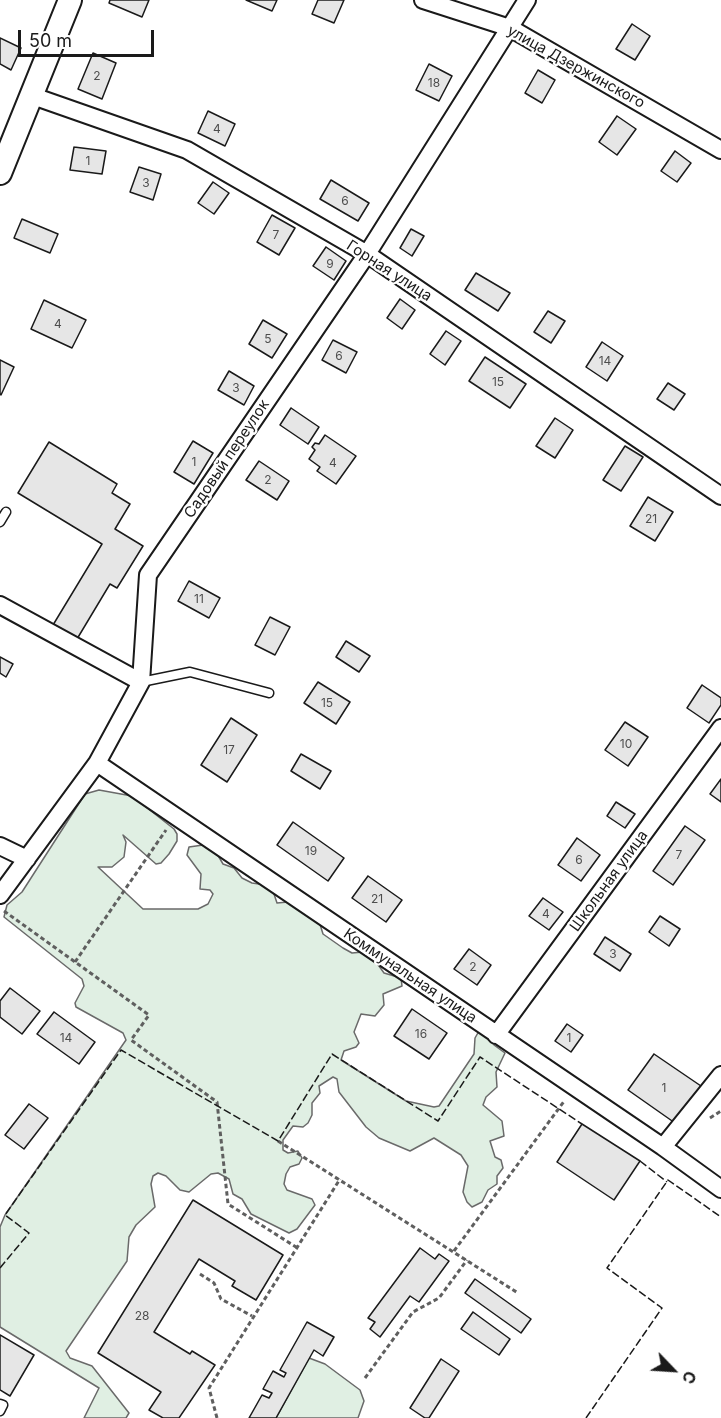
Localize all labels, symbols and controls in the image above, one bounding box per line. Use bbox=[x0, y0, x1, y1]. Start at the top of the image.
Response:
scale bar bbox=[21, 18, 158, 56]
street label: улица Дзержинского bbox=[504, 22, 648, 112]
text: 50 m bbox=[29, 30, 72, 51]
house number: 2 bbox=[93, 69, 101, 83]
house number: 18 bbox=[428, 76, 440, 90]
house number: 4 bbox=[213, 122, 221, 136]
house number: 1 bbox=[86, 154, 90, 168]
house number: 3 bbox=[142, 176, 150, 190]
house number: 6 bbox=[341, 194, 349, 208]
house number: 7 bbox=[273, 228, 279, 242]
street label: Горная улица bbox=[343, 237, 435, 305]
house number: 9 bbox=[326, 257, 334, 271]
house number: 4 bbox=[54, 317, 62, 331]
house number: 5 bbox=[264, 332, 272, 346]
house number: 6 bbox=[335, 349, 343, 363]
house number: 14 bbox=[599, 354, 611, 368]
house number: 15 bbox=[492, 375, 504, 389]
house number: 3 bbox=[232, 381, 240, 395]
street label: Садовый переулок bbox=[181, 396, 273, 522]
house number: 1 bbox=[192, 455, 196, 469]
house number: 4 bbox=[329, 456, 337, 470]
house number: 2 bbox=[264, 473, 272, 487]
house number: 21 bbox=[645, 512, 657, 526]
house number: 11 bbox=[194, 592, 204, 606]
house number: 15 bbox=[321, 696, 333, 710]
house number: 10 bbox=[620, 737, 632, 751]
house number: 17 bbox=[223, 743, 235, 757]
street label: Школьная улица bbox=[566, 827, 652, 935]
house number: 19 bbox=[305, 844, 317, 858]
house number: 7 bbox=[676, 848, 682, 862]
house number: 6 bbox=[575, 853, 583, 867]
house number: 21 bbox=[371, 892, 383, 906]
house number: 4 bbox=[542, 907, 550, 921]
street label: Коммунальная улица bbox=[340, 925, 480, 1027]
house number: 3 bbox=[609, 947, 617, 961]
house number: 2 bbox=[469, 960, 477, 974]
house number: 16 bbox=[415, 1027, 427, 1041]
house number: 14 bbox=[60, 1031, 72, 1045]
house number: 1 bbox=[567, 1031, 571, 1045]
house number: 1 bbox=[662, 1081, 666, 1095]
house number: 28 bbox=[135, 1309, 149, 1323]
north arrow bbox=[643, 1340, 703, 1400]
text: С bbox=[678, 1368, 701, 1387]

